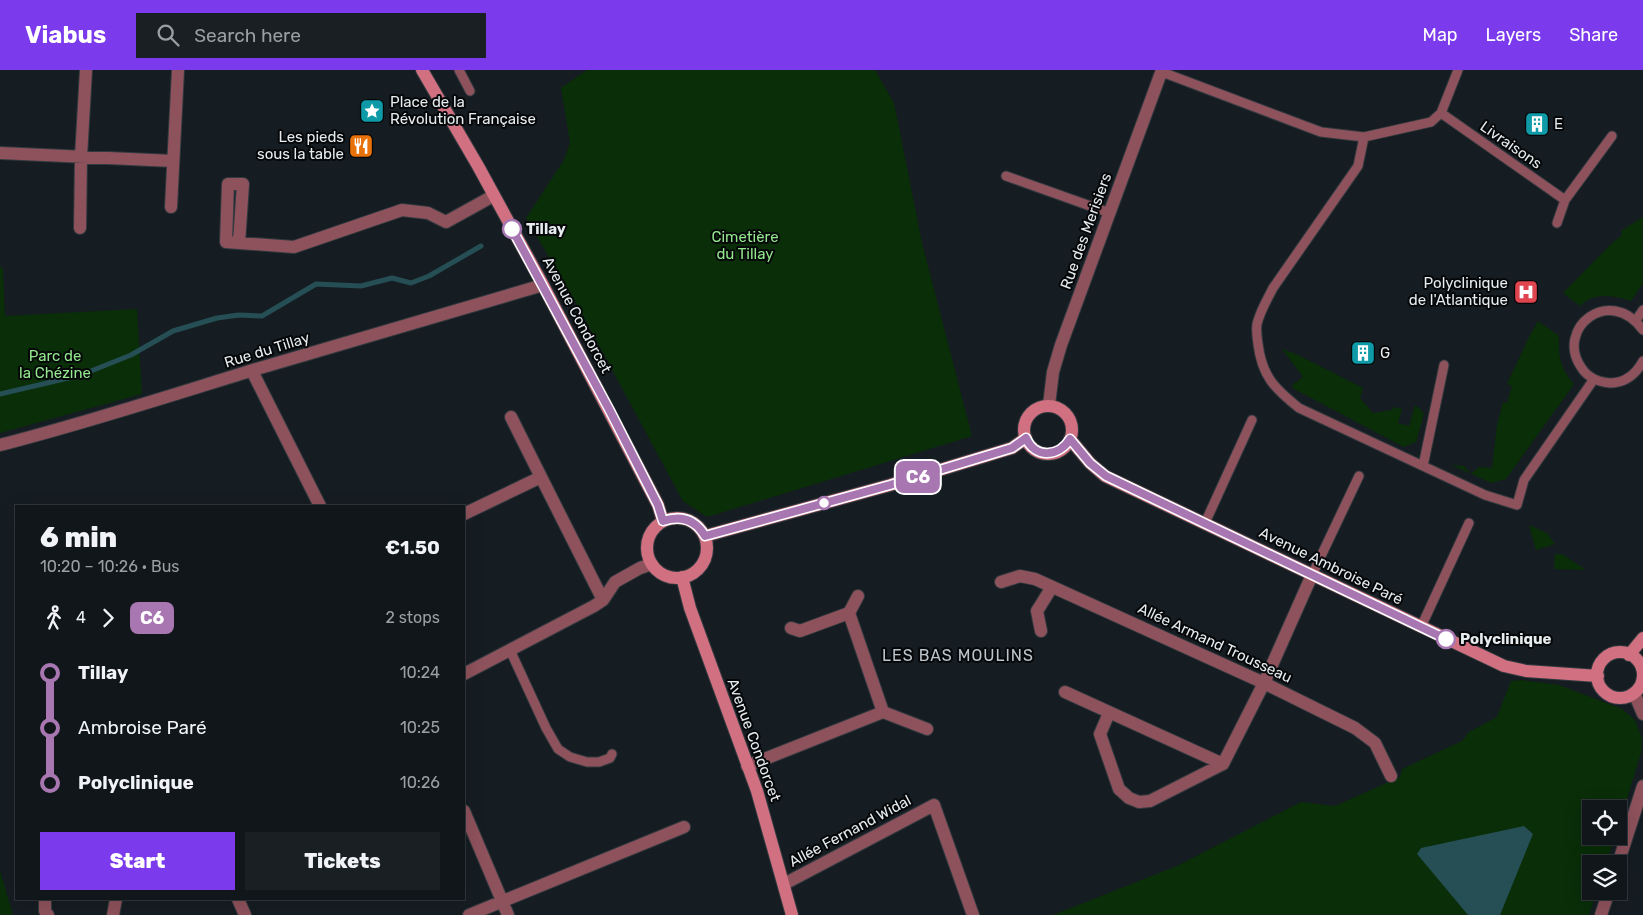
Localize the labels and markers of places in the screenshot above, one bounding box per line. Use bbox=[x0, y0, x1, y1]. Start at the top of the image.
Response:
place label: Place de la Révolution Française bbox=[390, 93, 536, 128]
place icon: Place de la Révolution Française bbox=[359, 98, 385, 124]
building icon: E bbox=[1524, 111, 1550, 137]
place label: E bbox=[1554, 115, 1563, 133]
place label: Les pieds sous la table bbox=[257, 128, 344, 163]
restaurant icon: Les pieds sous la table bbox=[348, 133, 374, 159]
marker: Tillay bbox=[502, 219, 522, 239]
place label: Tillay bbox=[526, 220, 566, 238]
place label: Polyclinique de l'Atlantique bbox=[1409, 274, 1508, 309]
hospital icon: Polyclinique de l'Atlantique bbox=[1513, 279, 1539, 305]
building icon: G bbox=[1350, 340, 1376, 366]
place label: G bbox=[1380, 344, 1390, 362]
unlabelled marker bbox=[817, 496, 831, 510]
marker: Polyclinique bbox=[1436, 629, 1456, 649]
place label: Polyclinique bbox=[1460, 630, 1552, 648]

